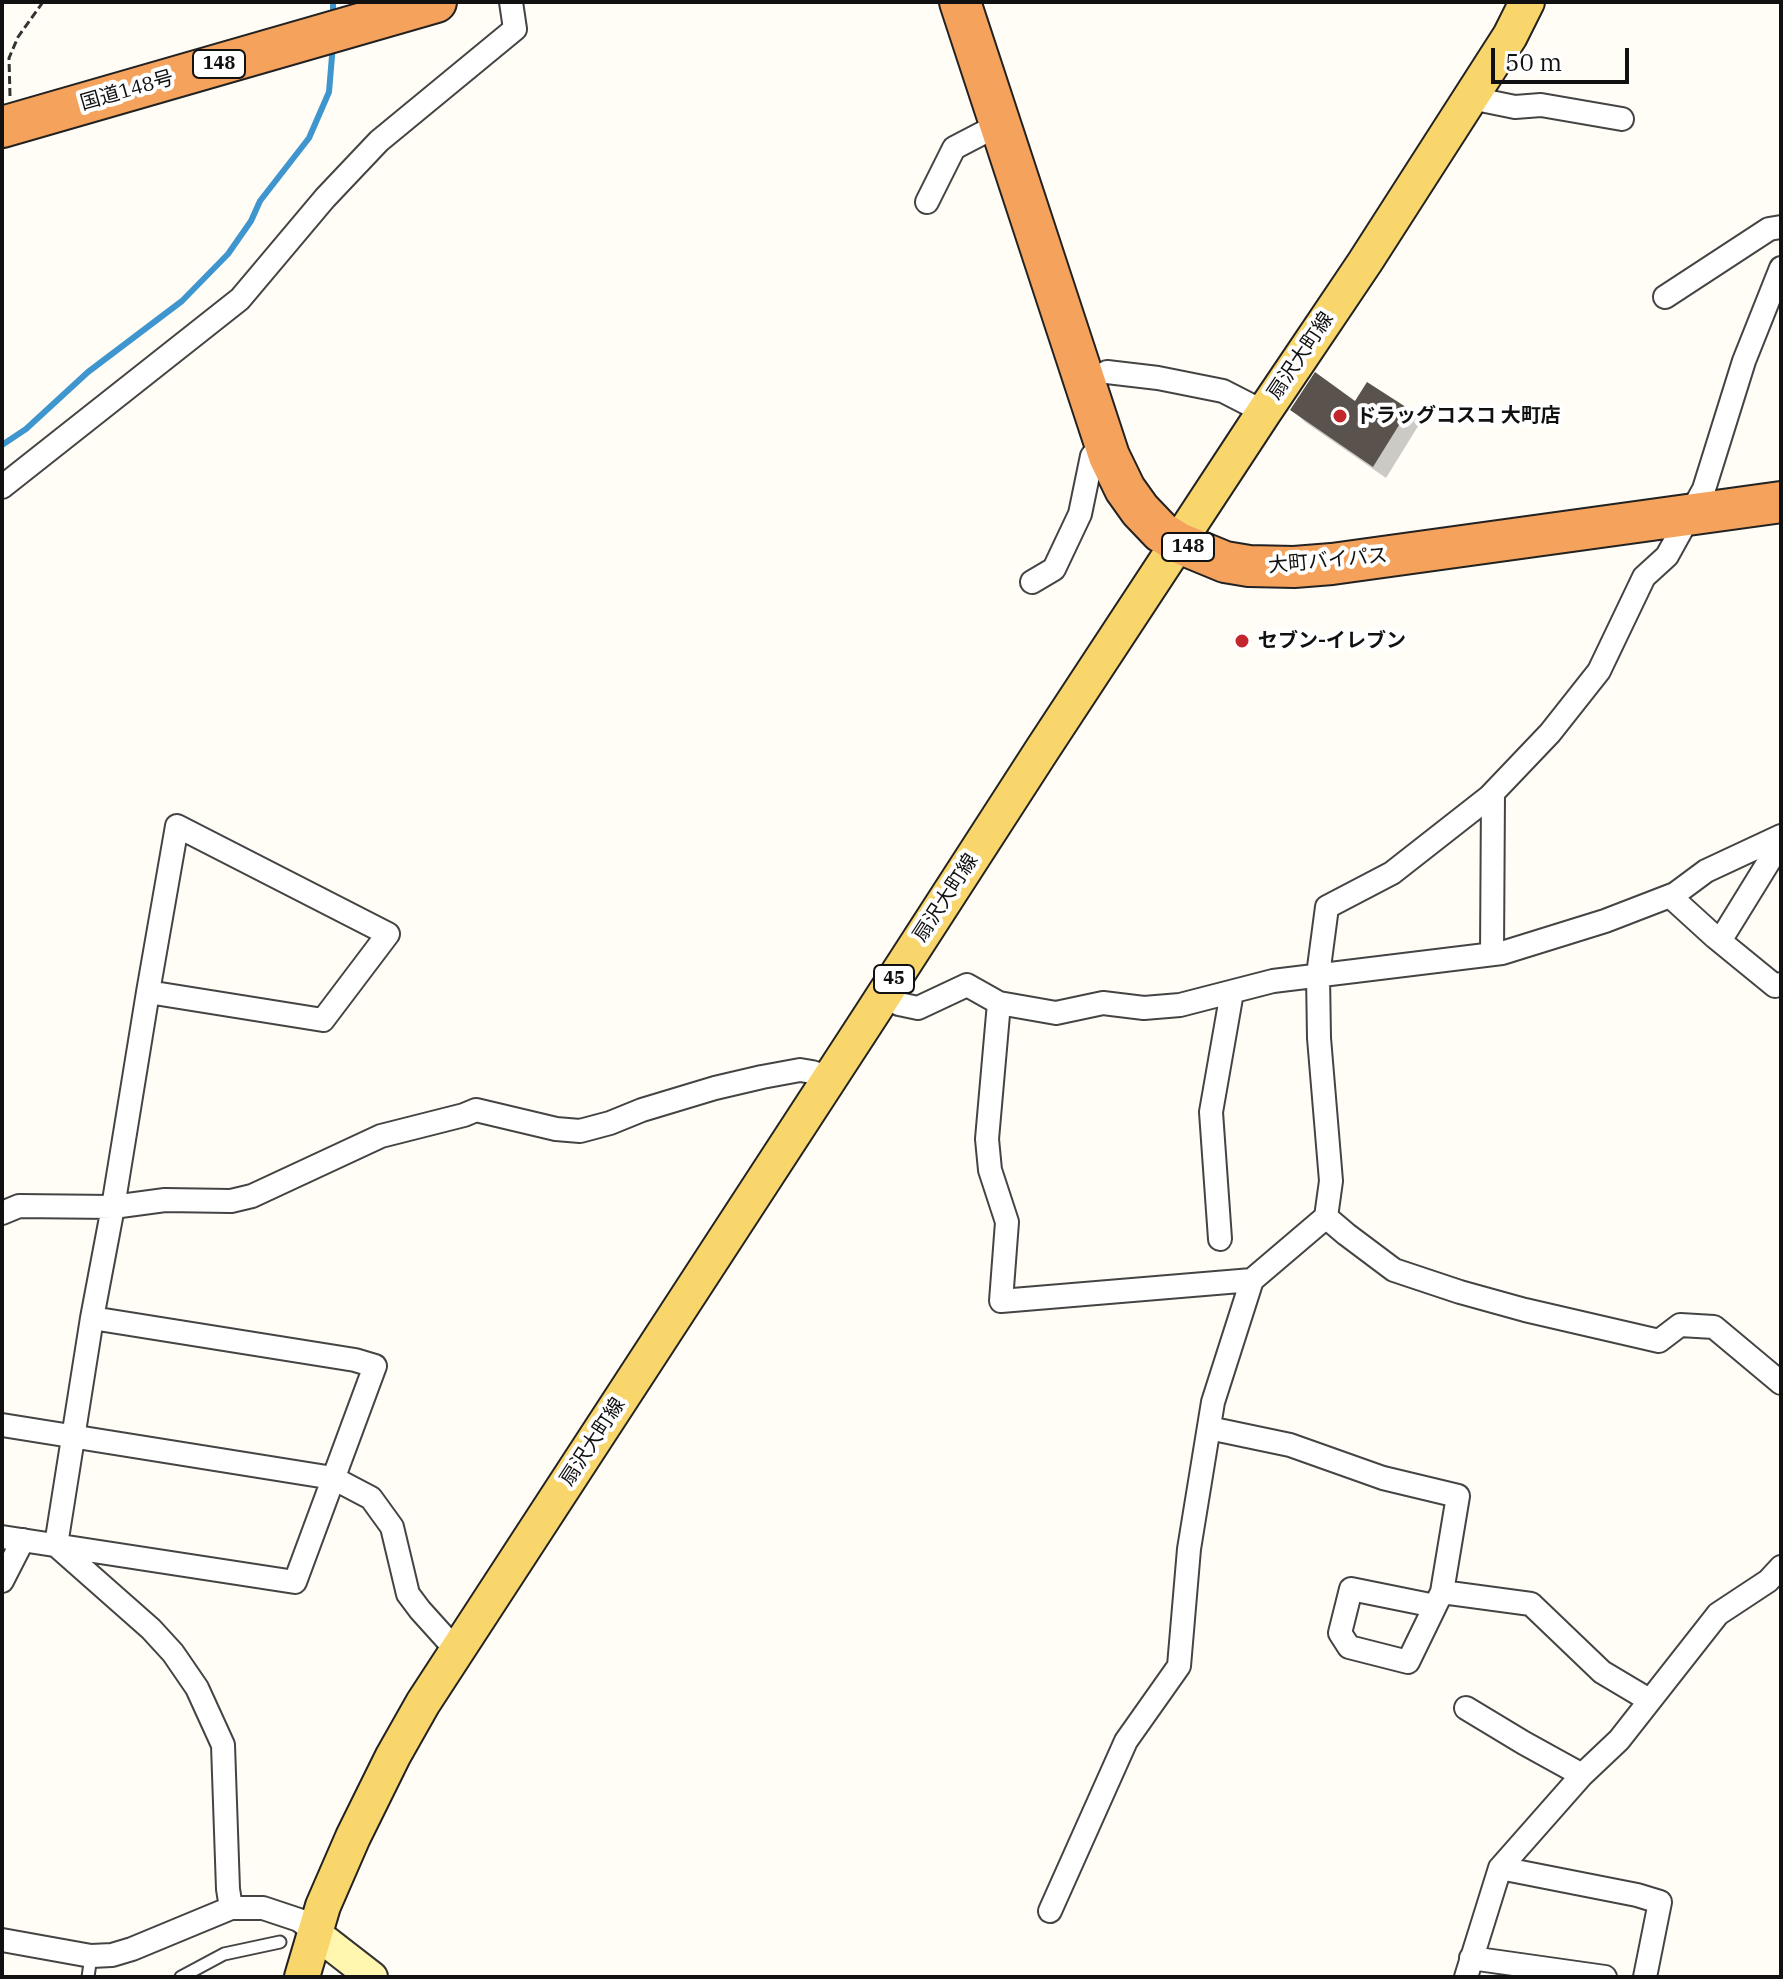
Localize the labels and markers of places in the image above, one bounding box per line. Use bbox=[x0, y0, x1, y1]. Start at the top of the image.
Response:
place label: ドラッグコスコ 大町店 bbox=[1356, 404, 1561, 428]
marker: ドラッグコスコ 大町店 bbox=[1331, 407, 1349, 425]
place label: セブン-イレブン bbox=[1258, 629, 1406, 653]
marker: セブン-イレブン bbox=[1233, 632, 1251, 650]

